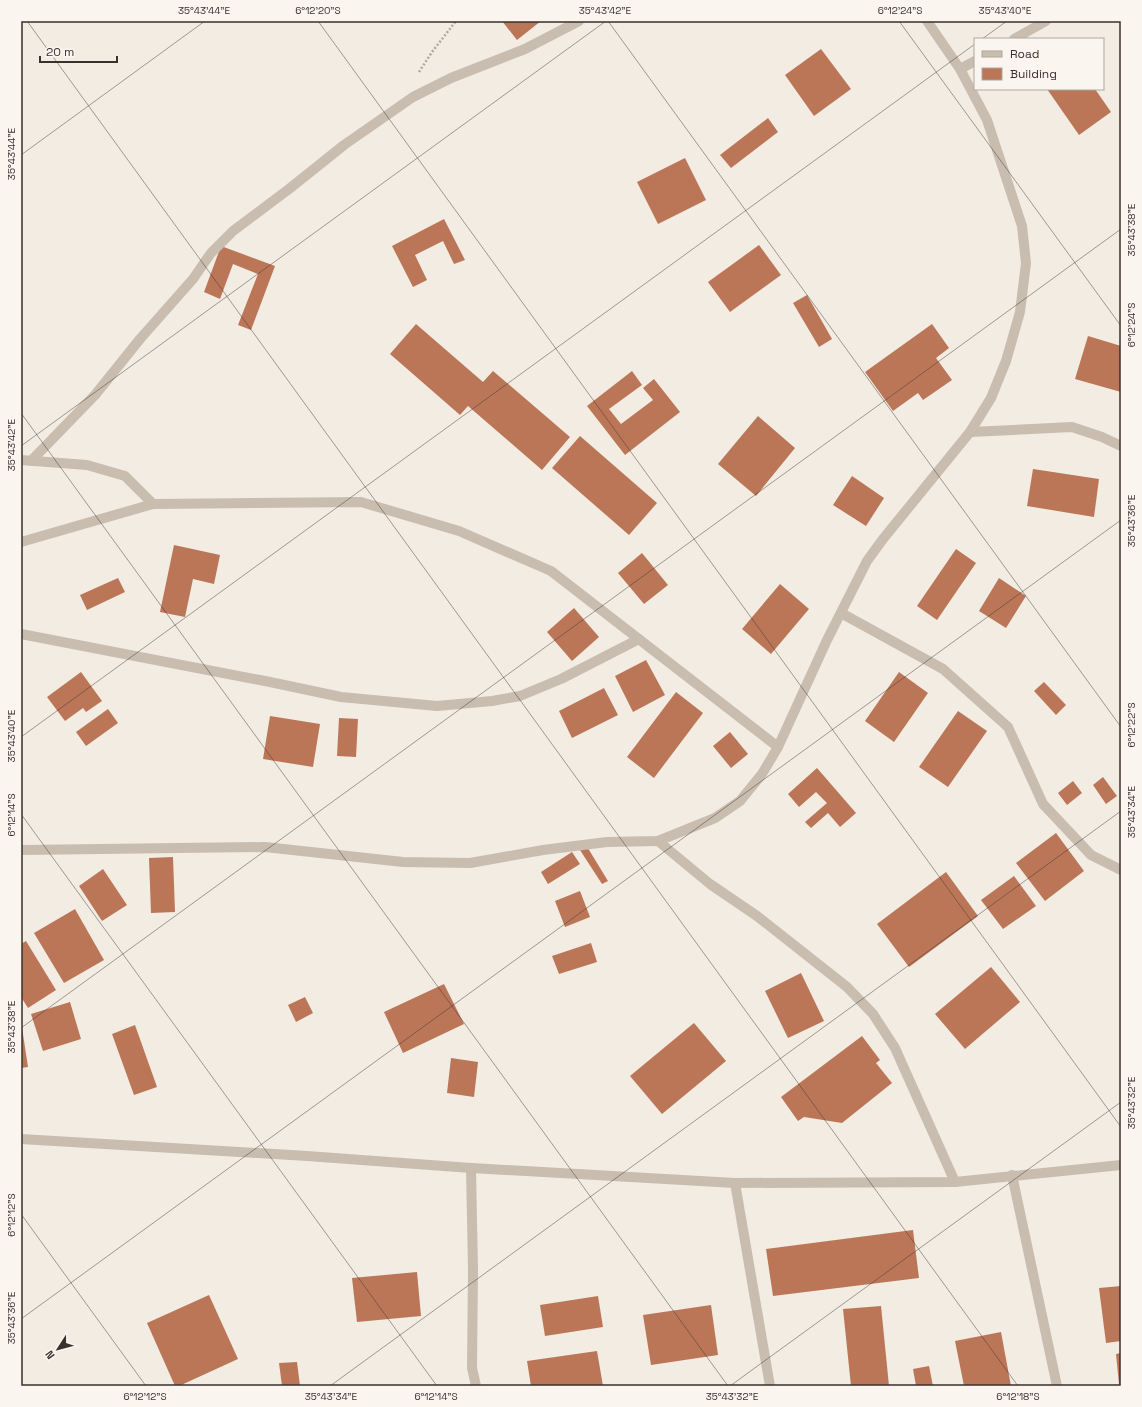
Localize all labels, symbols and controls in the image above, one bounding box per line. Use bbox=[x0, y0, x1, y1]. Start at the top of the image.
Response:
text: 35°43'44"E bbox=[178, 4, 230, 17]
text: 6°12'20"S bbox=[295, 4, 341, 17]
text: 35°43'42"E bbox=[579, 4, 632, 17]
text: 6°12'24"S bbox=[878, 4, 922, 17]
text: 35°43'40"E bbox=[979, 4, 1032, 17]
scale bar bbox=[40, 38, 117, 64]
legend bbox=[974, 38, 1104, 90]
text: 20 m bbox=[46, 44, 74, 60]
text: Road bbox=[1010, 46, 1039, 62]
text: Building bbox=[1010, 66, 1057, 82]
text: 35°43'44"E bbox=[5, 128, 18, 180]
text: 35°43'38"E bbox=[1125, 203, 1138, 256]
text: 6°12'24"S bbox=[1125, 303, 1138, 347]
text: 35°43'42"E bbox=[5, 418, 18, 471]
text: 35°43'36"E bbox=[1125, 494, 1138, 547]
text: 6°12'22"S bbox=[1125, 702, 1138, 748]
text: 35°43'40"E bbox=[5, 709, 18, 762]
text: 35°43'34"E bbox=[1125, 785, 1138, 838]
text: 6°12'14"S bbox=[5, 793, 18, 837]
text: 35°43'38"E bbox=[5, 1000, 18, 1053]
text: 35°43'32"E bbox=[1125, 1076, 1138, 1129]
text: 6°12'12"S bbox=[5, 1193, 18, 1237]
text: 35°43'36"E bbox=[5, 1291, 18, 1344]
north arrow bbox=[38, 1329, 78, 1369]
text: N bbox=[42, 1348, 58, 1362]
text: 6°12'12"S bbox=[123, 1390, 167, 1403]
text: 35°43'34"E bbox=[305, 1390, 358, 1403]
text: 6°12'14"S bbox=[414, 1390, 458, 1403]
text: 35°43'32"E bbox=[706, 1390, 759, 1403]
text: 6°12'18"S bbox=[996, 1390, 1040, 1403]

